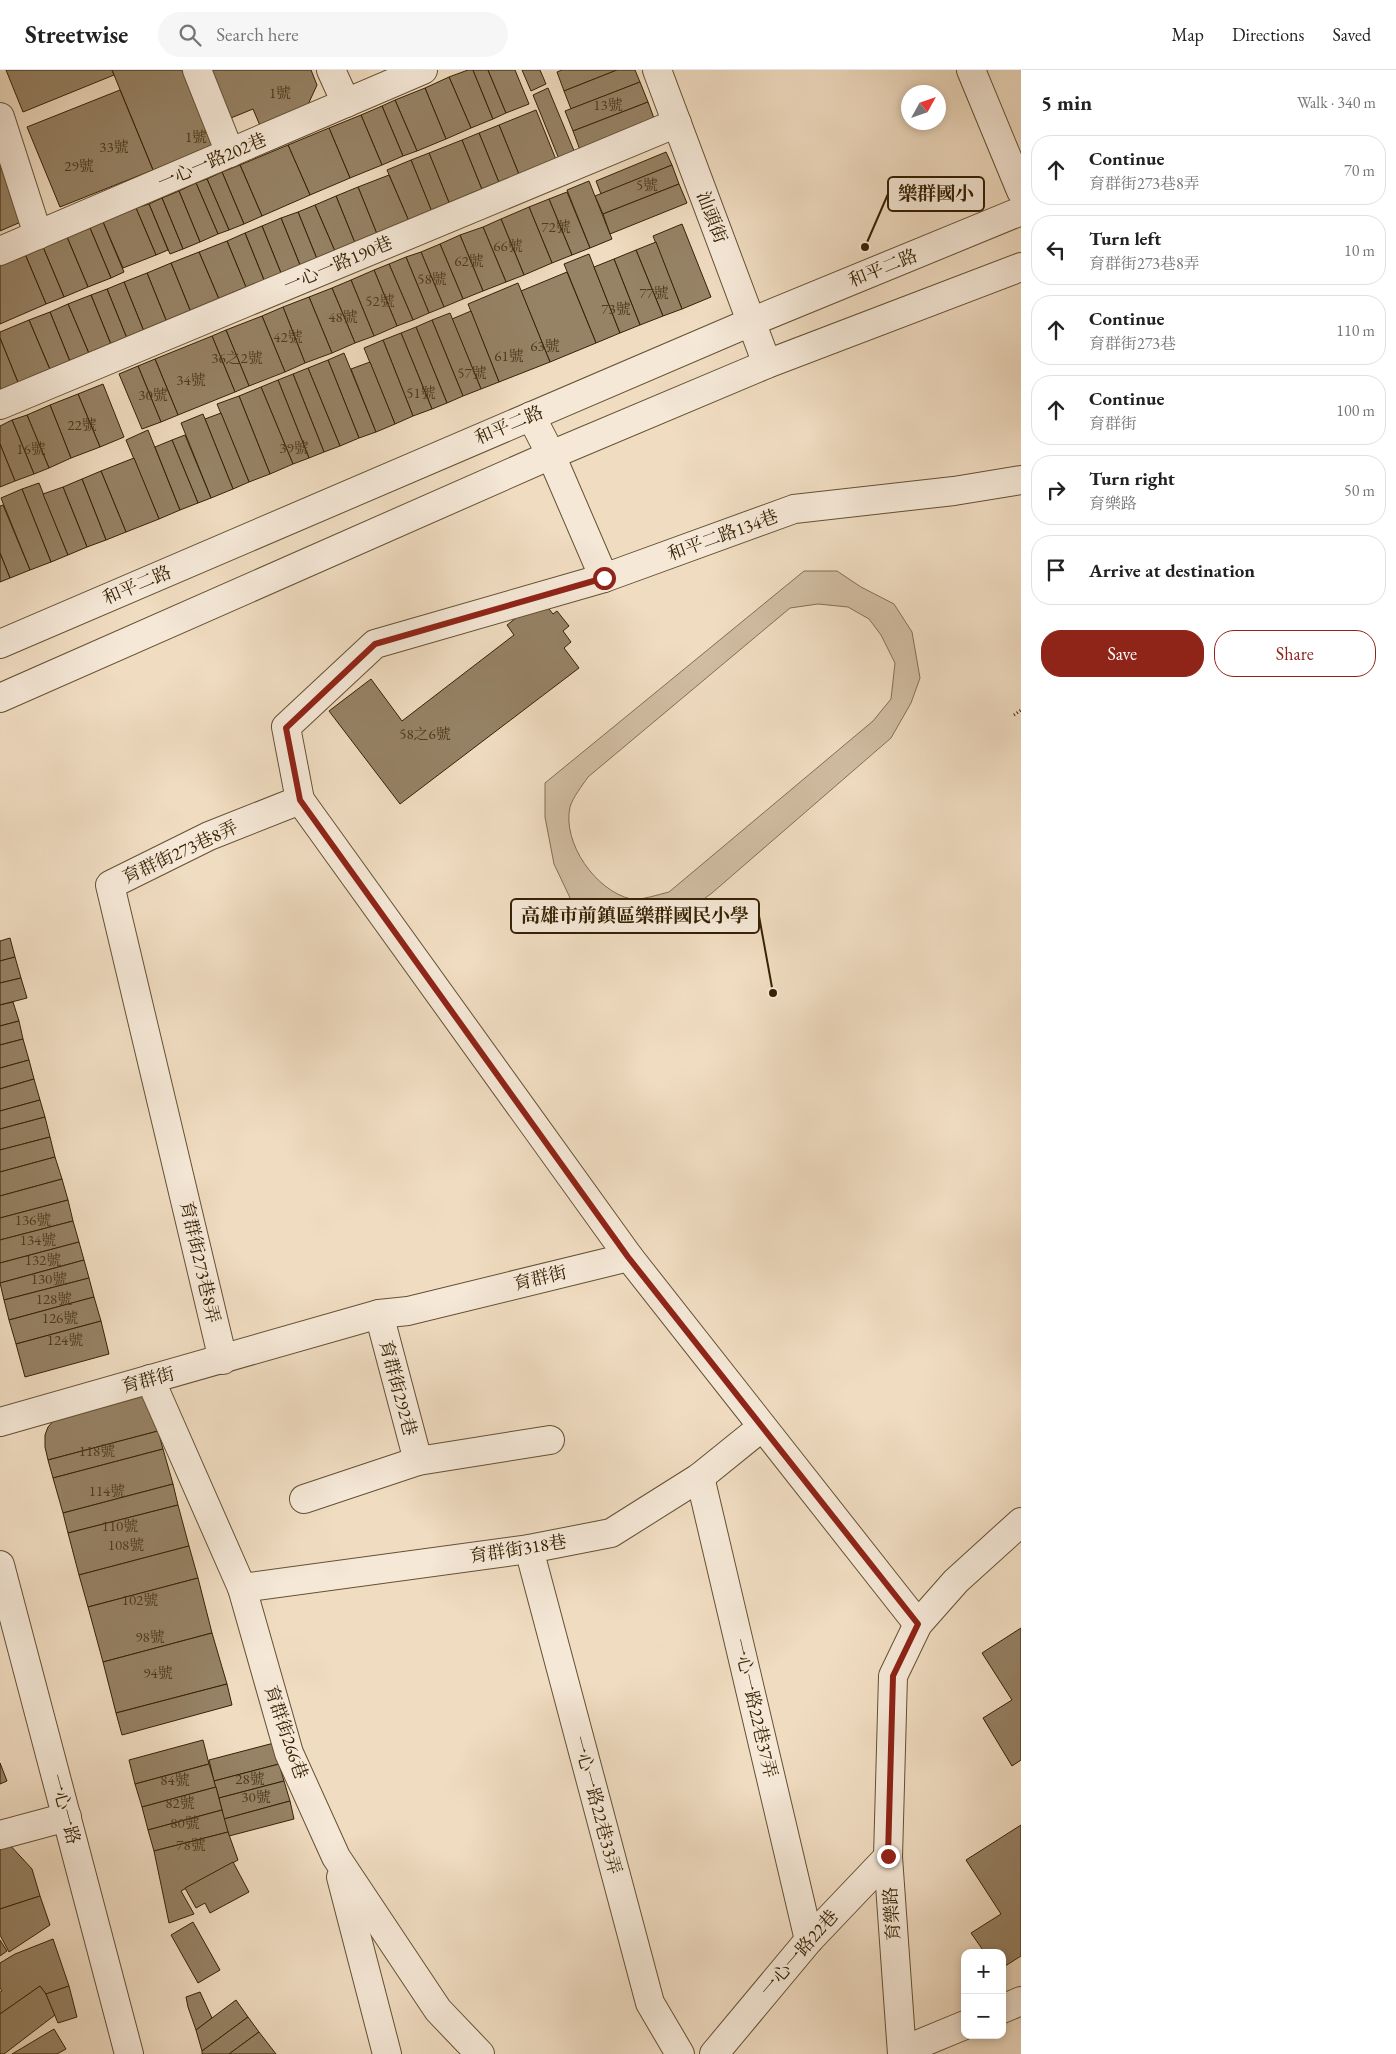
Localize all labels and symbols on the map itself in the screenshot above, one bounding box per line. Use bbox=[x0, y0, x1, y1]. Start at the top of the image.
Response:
house number: 1號 bbox=[269, 83, 291, 102]
north arrow bbox=[901, 85, 946, 130]
house number: 13號 bbox=[593, 95, 623, 114]
street label: 一心一路202巷 bbox=[154, 127, 270, 194]
house number: 1號 bbox=[185, 127, 207, 146]
house number: 33號 bbox=[99, 137, 129, 156]
house number: 29號 bbox=[64, 156, 94, 175]
house number: 5號 bbox=[636, 175, 658, 194]
callout: 樂群國小 bbox=[888, 177, 984, 211]
text: 樂群國小 bbox=[898, 181, 974, 206]
street label: 汕頭街 bbox=[692, 187, 733, 246]
house number: 72號 bbox=[541, 217, 571, 236]
street label: 一心一路190巷 bbox=[280, 230, 396, 297]
house number: 66號 bbox=[493, 236, 523, 255]
street label: 和平二路 bbox=[845, 243, 920, 292]
house number: 62號 bbox=[454, 251, 484, 270]
house number: 58號 bbox=[417, 269, 447, 288]
house number: 77號 bbox=[639, 283, 669, 302]
house number: 52號 bbox=[365, 291, 395, 310]
house number: 73號 bbox=[601, 299, 631, 318]
house number: 48號 bbox=[328, 307, 358, 326]
house number: 42號 bbox=[273, 327, 303, 346]
house number: 63號 bbox=[530, 336, 560, 355]
house number: 61號 bbox=[494, 346, 524, 365]
house number: 36之2號 bbox=[211, 348, 263, 367]
house number: 57號 bbox=[457, 363, 487, 382]
house number: 34號 bbox=[176, 370, 206, 389]
house number: 51號 bbox=[406, 383, 436, 402]
house number: 30號 bbox=[138, 385, 168, 404]
street label: 和平二路 bbox=[471, 400, 546, 449]
house number: 22號 bbox=[67, 415, 97, 434]
house number: 39號 bbox=[279, 438, 309, 457]
house number: 16號 bbox=[16, 439, 46, 458]
street label: 和平二路134巷 bbox=[664, 504, 781, 565]
street label: 和平二路 bbox=[99, 560, 174, 609]
route start bbox=[593, 567, 616, 590]
house number: 58之6號 bbox=[399, 724, 451, 743]
street label: 育群街273巷8弄 bbox=[118, 815, 241, 888]
callout: 高雄市前鎮區樂群國民小學 bbox=[511, 899, 759, 933]
text: 高雄市前鎮區樂群國民小學 bbox=[521, 903, 749, 928]
street label: 育群街273巷8弄 bbox=[175, 1199, 226, 1325]
house number: 136號 bbox=[15, 1210, 51, 1229]
house number: 134號 bbox=[20, 1230, 56, 1249]
house number: 132號 bbox=[25, 1250, 61, 1269]
street label: 育群街 bbox=[511, 1260, 569, 1295]
house number: 130號 bbox=[31, 1269, 67, 1288]
house number: 128號 bbox=[36, 1289, 72, 1308]
house number: 126號 bbox=[42, 1308, 78, 1327]
house number: 124號 bbox=[47, 1330, 83, 1349]
street label: 育群街292巷 bbox=[375, 1338, 422, 1438]
street label: 育群街 bbox=[119, 1361, 177, 1398]
house number: 118號 bbox=[79, 1441, 115, 1460]
house number: 114號 bbox=[89, 1481, 125, 1500]
house number: 110號 bbox=[102, 1516, 138, 1535]
street label: 育群街318巷 bbox=[468, 1529, 568, 1568]
house number: 108號 bbox=[108, 1535, 144, 1554]
house number: 102號 bbox=[122, 1590, 158, 1609]
house number: 98號 bbox=[135, 1627, 165, 1646]
street label: 一心一路22巷37弄 bbox=[728, 1636, 783, 1780]
house number: 94號 bbox=[143, 1663, 173, 1682]
street label: 育群街266巷 bbox=[260, 1682, 313, 1782]
street label: 一心一路22巷33弄 bbox=[568, 1733, 627, 1877]
house number: 28號 bbox=[235, 1769, 265, 1788]
house number: 84號 bbox=[160, 1770, 190, 1789]
street label: 一心一路 bbox=[45, 1771, 86, 1847]
house number: 30號 bbox=[241, 1787, 271, 1806]
house number: 82號 bbox=[165, 1793, 195, 1812]
house number: 80號 bbox=[170, 1813, 200, 1832]
house number: 78號 bbox=[176, 1835, 206, 1854]
route end bbox=[877, 1845, 900, 1868]
street label: 育樂路 bbox=[878, 1886, 905, 1942]
street label: 一心一路22巷 bbox=[755, 1905, 842, 2001]

